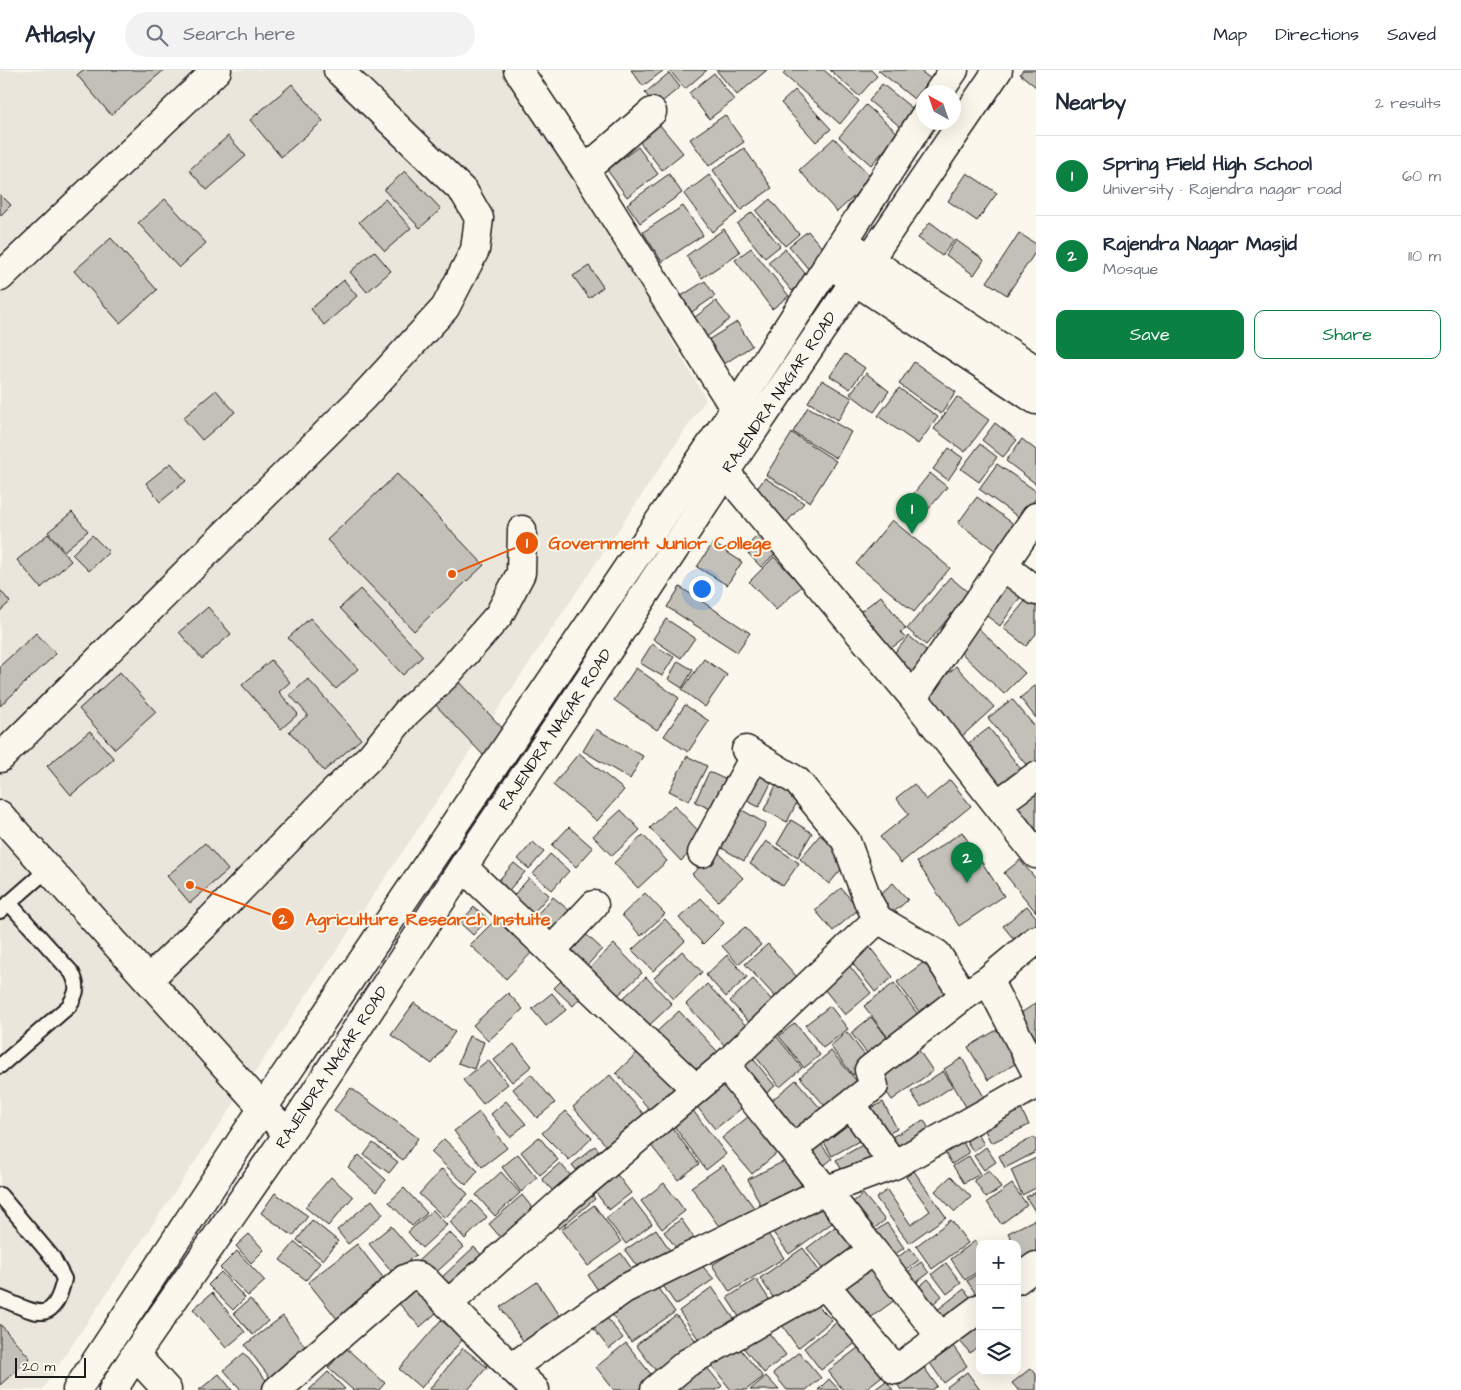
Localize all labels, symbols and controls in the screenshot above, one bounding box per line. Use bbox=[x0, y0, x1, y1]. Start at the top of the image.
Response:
search box bbox=[125, 12, 475, 57]
text: Atlasly bbox=[25, 18, 95, 52]
icon: search bbox=[143, 21, 171, 49]
text: Search here bbox=[183, 21, 295, 48]
text: Map bbox=[1213, 22, 1247, 47]
text: Directions bbox=[1275, 22, 1359, 47]
text: Saved bbox=[1387, 22, 1436, 47]
north arrow bbox=[916, 85, 961, 130]
text: Nearby bbox=[1056, 88, 1126, 117]
text: 2 results bbox=[1375, 92, 1441, 114]
text: Spring Field High School bbox=[1103, 151, 1312, 178]
text: 1 bbox=[1071, 165, 1073, 187]
text: 60 m bbox=[1402, 165, 1441, 187]
text: University · Rajendra nagar road bbox=[1103, 178, 1342, 200]
text: Rajendra Nagar Masjid bbox=[1103, 231, 1297, 258]
text: 2 bbox=[1067, 245, 1077, 267]
text: 110 m bbox=[1408, 245, 1441, 267]
text: Mosque bbox=[1103, 258, 1158, 280]
street label: RAJENDRA NAGAR ROAD bbox=[717, 307, 842, 477]
button: Save bbox=[1056, 310, 1244, 359]
button: Share bbox=[1254, 310, 1441, 359]
pin: 1 bbox=[896, 493, 928, 534]
callout: Government Junior College bbox=[514, 526, 782, 559]
text: Government Junior College bbox=[549, 531, 772, 557]
text: 1 bbox=[526, 533, 528, 554]
your location bbox=[689, 576, 715, 602]
street label: RAJENDRA NAGAR ROAD bbox=[493, 644, 617, 815]
pin: 2 bbox=[951, 842, 983, 883]
callout: Agriculture Research Instuite bbox=[271, 902, 561, 935]
text: Agriculture Research Instuite bbox=[306, 907, 551, 933]
text: 2 bbox=[278, 909, 288, 930]
street label: RAJENDRA NAGAR ROAD bbox=[270, 982, 393, 1153]
map controls bbox=[976, 1240, 1021, 1375]
button: + bbox=[976, 1240, 1021, 1285]
button: − bbox=[976, 1285, 1021, 1330]
button: layers bbox=[976, 1330, 1021, 1375]
scale bar bbox=[15, 1355, 86, 1378]
text: 20 m bbox=[22, 1357, 55, 1377]

